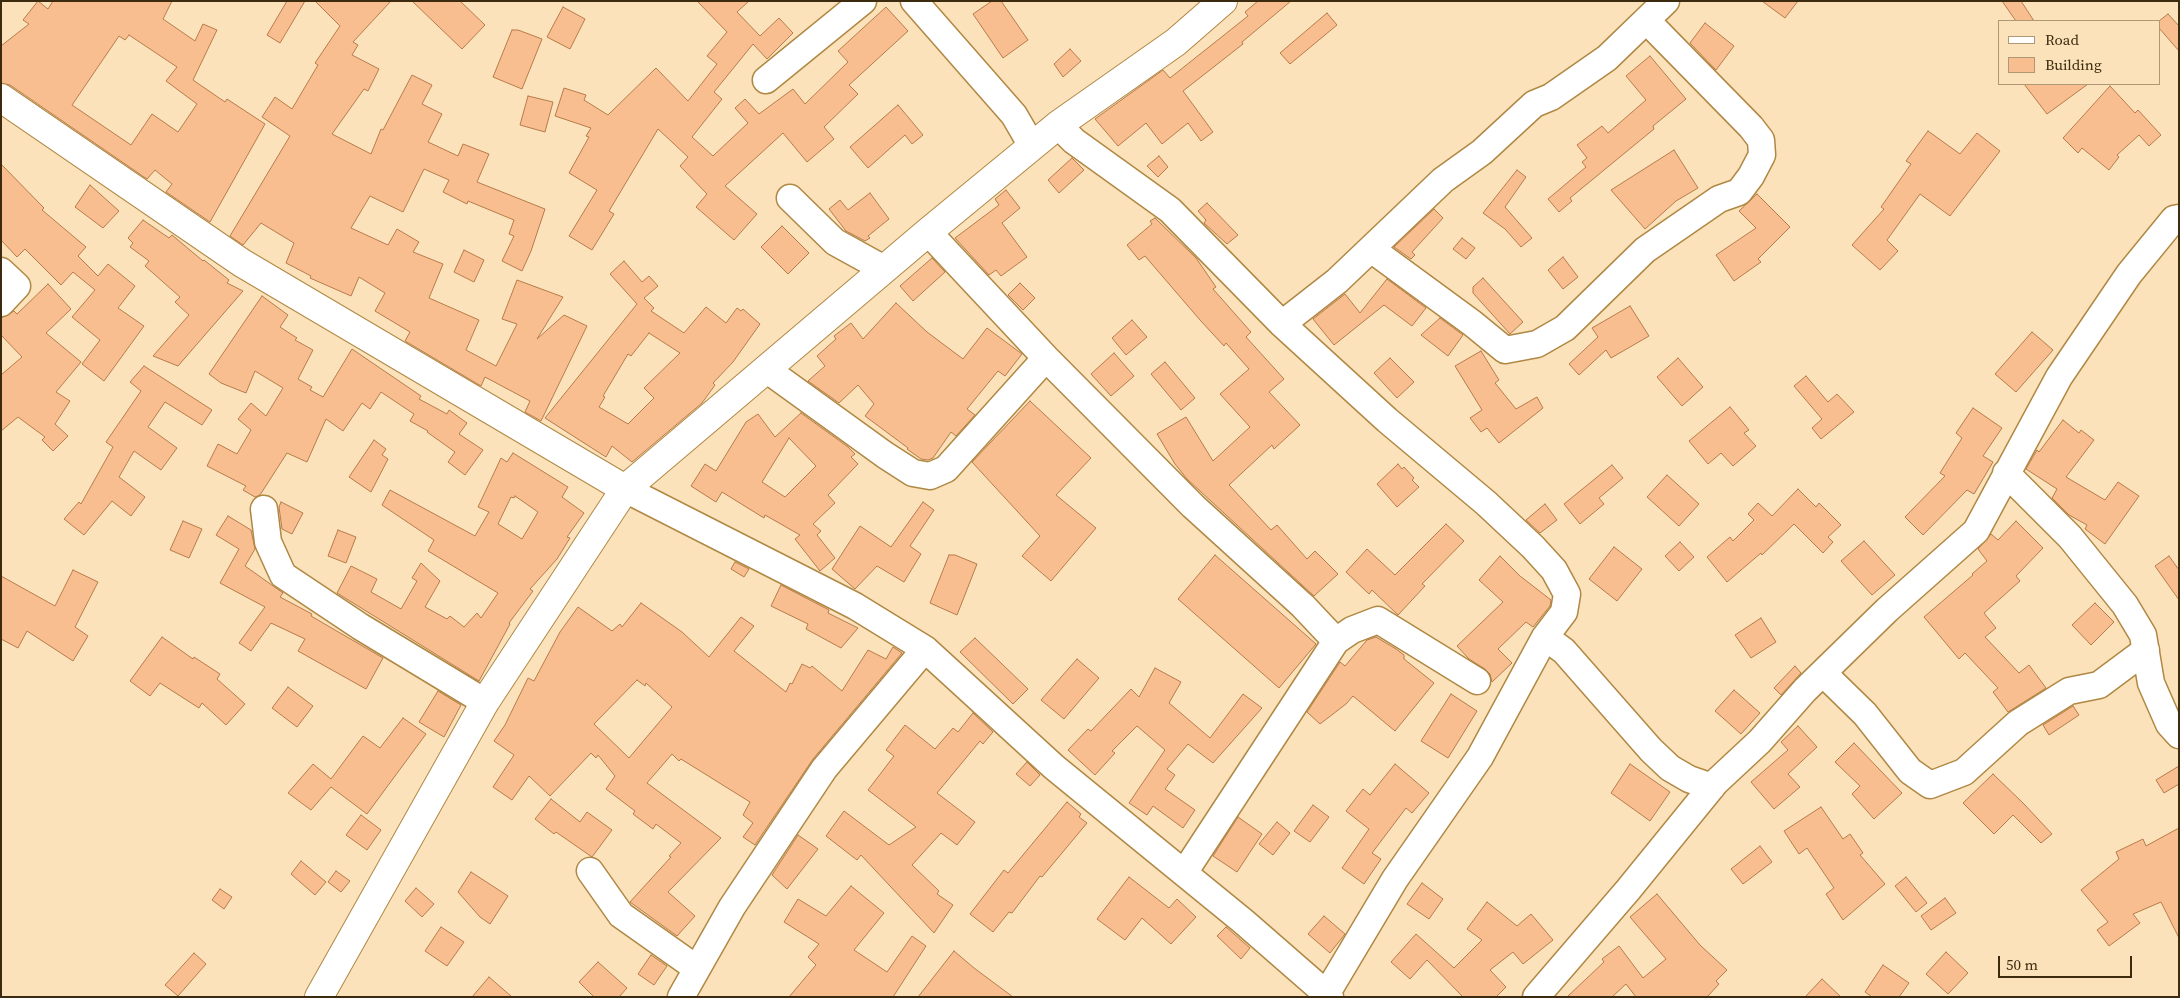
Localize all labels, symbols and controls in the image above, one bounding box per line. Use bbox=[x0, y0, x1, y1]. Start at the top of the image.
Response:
legend bbox=[1998, 20, 2160, 85]
text: Road bbox=[2045, 29, 2079, 50]
text: Building bbox=[2045, 54, 2102, 75]
scale bar bbox=[2000, 946, 2134, 978]
text: 50 m bbox=[2006, 954, 2038, 975]

